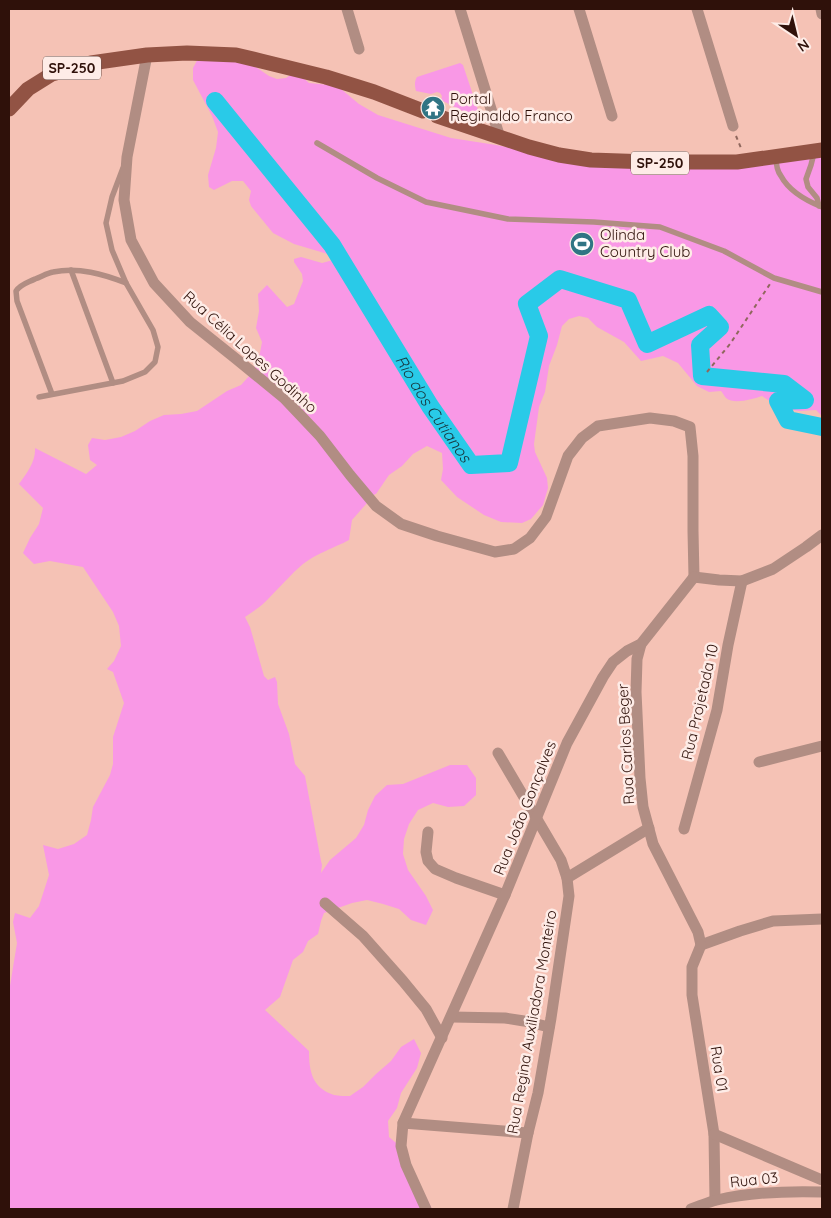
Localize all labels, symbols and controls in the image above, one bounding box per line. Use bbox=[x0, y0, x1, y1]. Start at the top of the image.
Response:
north arrow bbox=[771, 10, 821, 60]
text: N bbox=[794, 35, 813, 56]
road number: SP-250 bbox=[43, 56, 101, 80]
place label: Portal Reginaldo Franco bbox=[450, 89, 573, 125]
temple icon: Portal Reginaldo Franco bbox=[420, 95, 446, 121]
road number: SP-250 bbox=[631, 152, 689, 174]
place label: Olinda Country Club bbox=[600, 225, 690, 261]
sports icon: Olinda Country Club bbox=[569, 231, 595, 257]
street label: Rua Célia Lopes Godinho bbox=[180, 287, 321, 417]
water label: Rio dos Cutianos bbox=[391, 351, 477, 467]
street label: Rua Projetada 10 bbox=[677, 642, 722, 762]
street label: Rua Carlos Beger bbox=[613, 683, 638, 805]
street label: Rua João Gonçalves bbox=[489, 738, 560, 878]
street label: Rua Regina Auxiliadora Monteiro bbox=[502, 908, 561, 1135]
street label: Rua 01 bbox=[707, 1045, 732, 1093]
street label: Rua 03 bbox=[729, 1168, 779, 1191]

